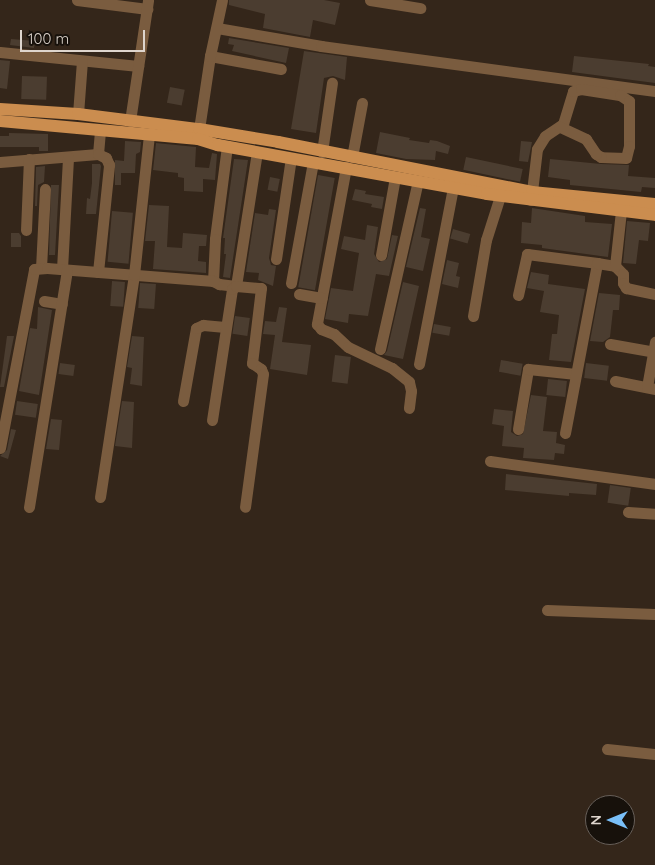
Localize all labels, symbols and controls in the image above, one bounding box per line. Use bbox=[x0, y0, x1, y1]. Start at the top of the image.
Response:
scale bar bbox=[22, 20, 148, 52]
text: 100 m bbox=[28, 29, 69, 48]
north arrow bbox=[585, 795, 635, 845]
text: N bbox=[587, 815, 605, 825]

